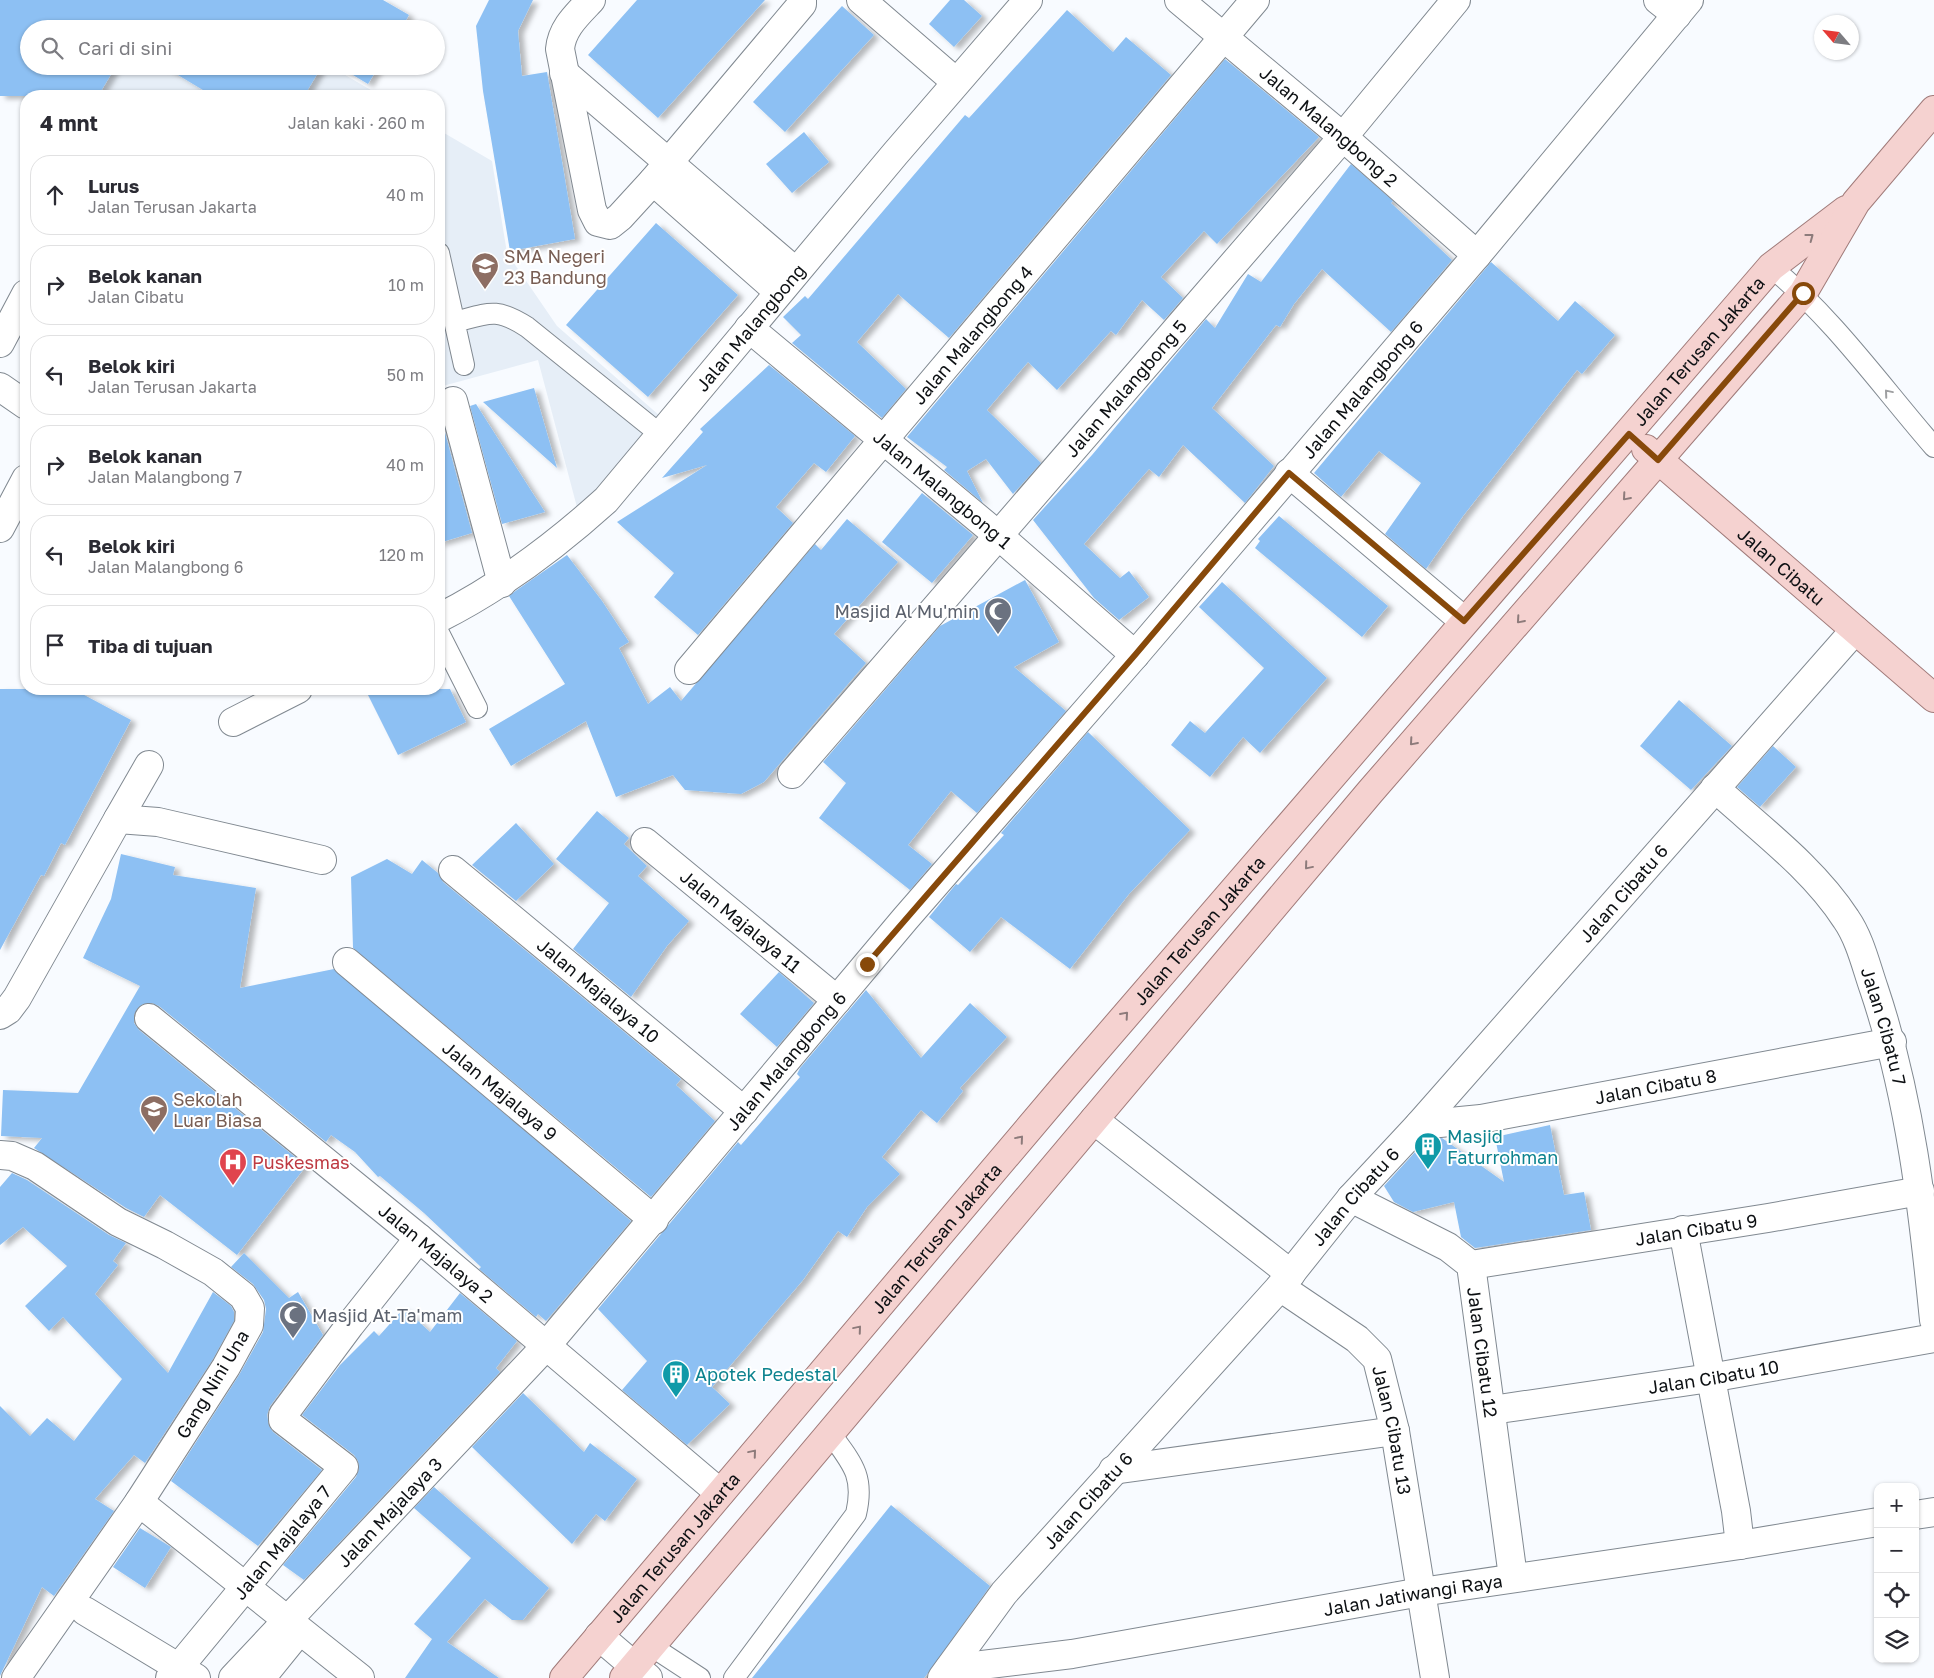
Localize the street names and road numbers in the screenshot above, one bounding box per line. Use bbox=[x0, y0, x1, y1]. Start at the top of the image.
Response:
street label: Jalan Malangbong 2 bbox=[1255, 61, 1402, 191]
street label: Jalan Malangbong bbox=[691, 259, 810, 396]
street label: Jalan Malangbong 4 bbox=[907, 261, 1037, 409]
street label: Jalan Terusan Jakarta bbox=[1628, 272, 1769, 430]
street label: Jalan Malangbong 5 bbox=[1060, 315, 1191, 461]
street label: Jalan Malangbong 6 bbox=[1297, 316, 1427, 463]
street label: Jalan Malangbong 1 bbox=[869, 425, 1016, 553]
street label: Jalan Cibatu bbox=[1733, 522, 1829, 610]
street label: Jalan Cibatu 6 bbox=[1574, 840, 1672, 947]
street label: Jalan Terusan Jakarta bbox=[1129, 851, 1269, 1009]
street label: Jalan Majalaya 11 bbox=[676, 865, 806, 977]
street label: Jalan Majalaya 10 bbox=[533, 934, 664, 1048]
street label: Jalan Cibatu 7 bbox=[1857, 964, 1911, 1087]
street label: Jalan Malangbong 6 bbox=[721, 987, 851, 1135]
street label: Jalan Majalaya 9 bbox=[438, 1036, 562, 1145]
street label: Jalan Cibatu 8 bbox=[1593, 1064, 1718, 1108]
street label: Jalan Cibatu 6 bbox=[1306, 1143, 1404, 1250]
street label: Jalan Terusan Jakarta bbox=[866, 1159, 1006, 1318]
street label: Jalan Majalaya 2 bbox=[374, 1199, 498, 1307]
street label: Jalan Cibatu 9 bbox=[1634, 1209, 1759, 1250]
street label: Jalan Cibatu 12 bbox=[1463, 1286, 1502, 1419]
street label: Gang Nini Una bbox=[171, 1326, 253, 1442]
street label: Jalan Cibatu 10 bbox=[1647, 1355, 1781, 1398]
street label: Jalan Cibatu 13 bbox=[1368, 1363, 1416, 1496]
street label: Jalan Cibatu 6 bbox=[1038, 1447, 1137, 1553]
street label: Jalan Majalaya 3 bbox=[332, 1453, 446, 1572]
street label: Jalan Terusan Jakarta bbox=[605, 1468, 744, 1627]
street label: Jalan Majalaya 7 bbox=[228, 1481, 336, 1604]
street label: Jalan Jatiwangi Raya bbox=[1322, 1569, 1504, 1620]

